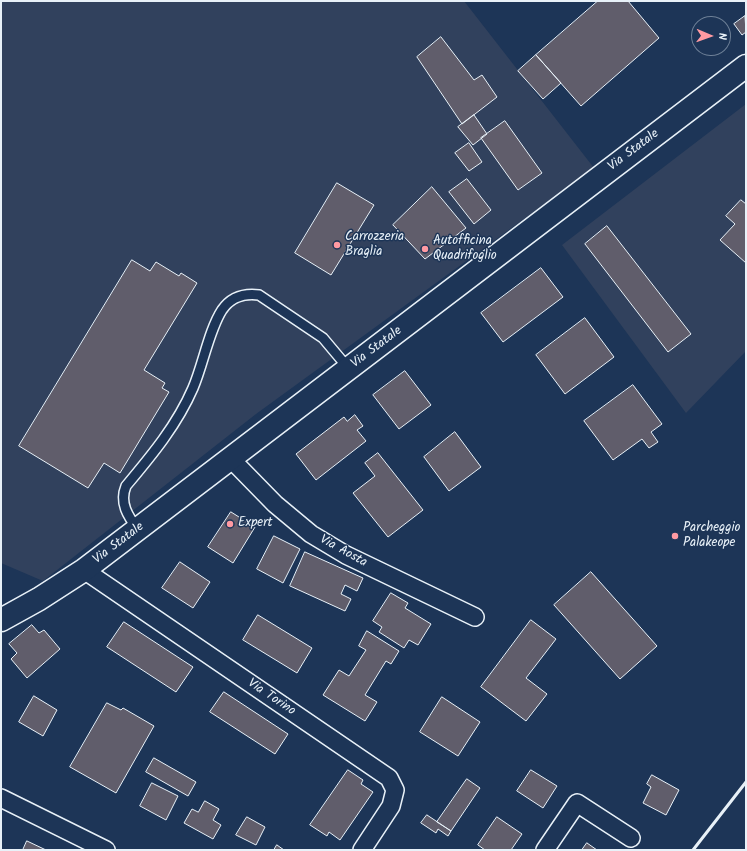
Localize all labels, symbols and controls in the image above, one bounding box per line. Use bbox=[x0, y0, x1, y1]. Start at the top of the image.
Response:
north arrow bbox=[691, 16, 731, 56]
text: N bbox=[713, 33, 731, 40]
street label: Via Statale bbox=[606, 127, 662, 175]
place label: Carrozzeria Braglia bbox=[345, 230, 404, 261]
place label: Autofficina Quadrifoglio bbox=[433, 234, 497, 265]
marker: Carrozzeria Braglia bbox=[332, 240, 342, 250]
marker: Autofficina Quadrifoglio bbox=[420, 244, 430, 254]
street label: Via Statale bbox=[349, 324, 405, 372]
place label: Expert bbox=[238, 516, 273, 532]
marker: Expert bbox=[225, 519, 235, 529]
street label: Via Statale bbox=[91, 520, 147, 568]
place label: Parcheggio Palakeope bbox=[683, 521, 740, 552]
marker: Parcheggio Palakeope bbox=[670, 531, 680, 541]
street label: Via Aosta bbox=[317, 533, 369, 571]
street label: Via Torino bbox=[244, 676, 298, 720]

